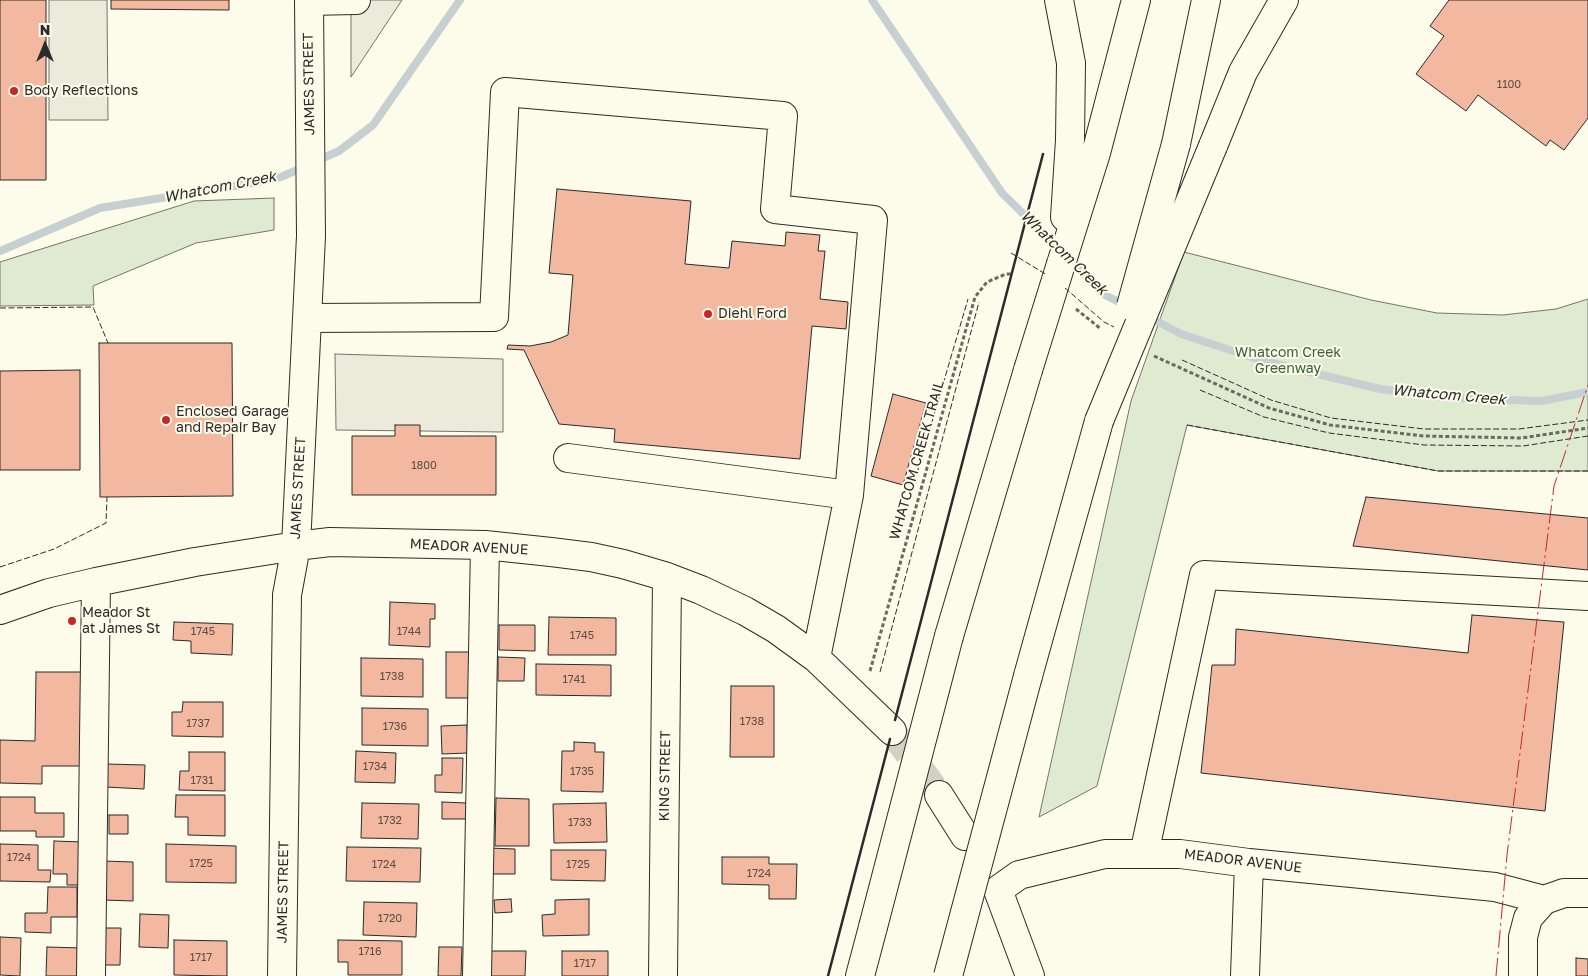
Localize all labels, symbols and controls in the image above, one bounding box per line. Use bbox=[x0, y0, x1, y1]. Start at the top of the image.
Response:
north arrow bbox=[20, 20, 70, 70]
text: N bbox=[40, 21, 50, 38]
street label: JAMES STREET bbox=[300, 33, 318, 135]
house number: 1100 bbox=[1497, 78, 1521, 92]
place label: Body Reflections bbox=[24, 83, 138, 99]
marker: Body Reflections bbox=[8, 85, 20, 97]
water label: Whatcom Creek bbox=[162, 167, 278, 207]
water label: Whatcom Creek bbox=[1017, 207, 1111, 299]
place label: Diehl Ford bbox=[718, 306, 787, 322]
marker: Diehl Ford bbox=[702, 308, 714, 320]
park label: Whatcom Creek Greenway bbox=[1235, 345, 1341, 378]
street label: WHATCOM CREEK TRAIL bbox=[886, 378, 948, 542]
water label: Whatcom Creek bbox=[1391, 381, 1507, 409]
place label: Enclosed Garage and Repair Bay bbox=[176, 404, 289, 437]
marker: Enclosed Garage and Repair Bay bbox=[160, 414, 172, 426]
street label: JAMES STREET bbox=[287, 436, 309, 540]
house number: 1800 bbox=[411, 459, 437, 473]
street label: MEADOR AVENUE bbox=[409, 536, 529, 558]
place label: Meador St at James St bbox=[82, 605, 160, 638]
marker: Meador St at James St bbox=[66, 615, 78, 627]
house number: 1745 bbox=[191, 625, 215, 639]
house number: 1744 bbox=[397, 625, 421, 639]
house number: 1745 bbox=[570, 629, 594, 643]
house number: 1738 bbox=[380, 670, 404, 684]
house number: 1741 bbox=[562, 673, 586, 687]
house number: 1738 bbox=[740, 715, 764, 729]
house number: 1737 bbox=[186, 717, 210, 731]
house number: 1736 bbox=[383, 720, 407, 734]
street label: KING STREET bbox=[656, 730, 674, 822]
house number: 1734 bbox=[363, 760, 387, 774]
house number: 1735 bbox=[570, 765, 594, 779]
house number: 1731 bbox=[191, 774, 213, 788]
house number: 1732 bbox=[378, 814, 402, 828]
house number: 1733 bbox=[568, 816, 592, 830]
street label: JAMES STREET bbox=[274, 841, 292, 943]
street label: MEADOR AVENUE bbox=[1183, 845, 1303, 877]
house number: 1724 bbox=[7, 851, 31, 865]
house number: 1725 bbox=[189, 857, 213, 871]
house number: 1724 bbox=[372, 858, 396, 872]
house number: 1725 bbox=[566, 858, 590, 872]
house number: 1724 bbox=[747, 867, 771, 881]
house number: 1720 bbox=[378, 912, 402, 926]
house number: 1716 bbox=[358, 945, 382, 959]
house number: 1717 bbox=[190, 951, 212, 965]
house number: 1717 bbox=[574, 957, 596, 971]

